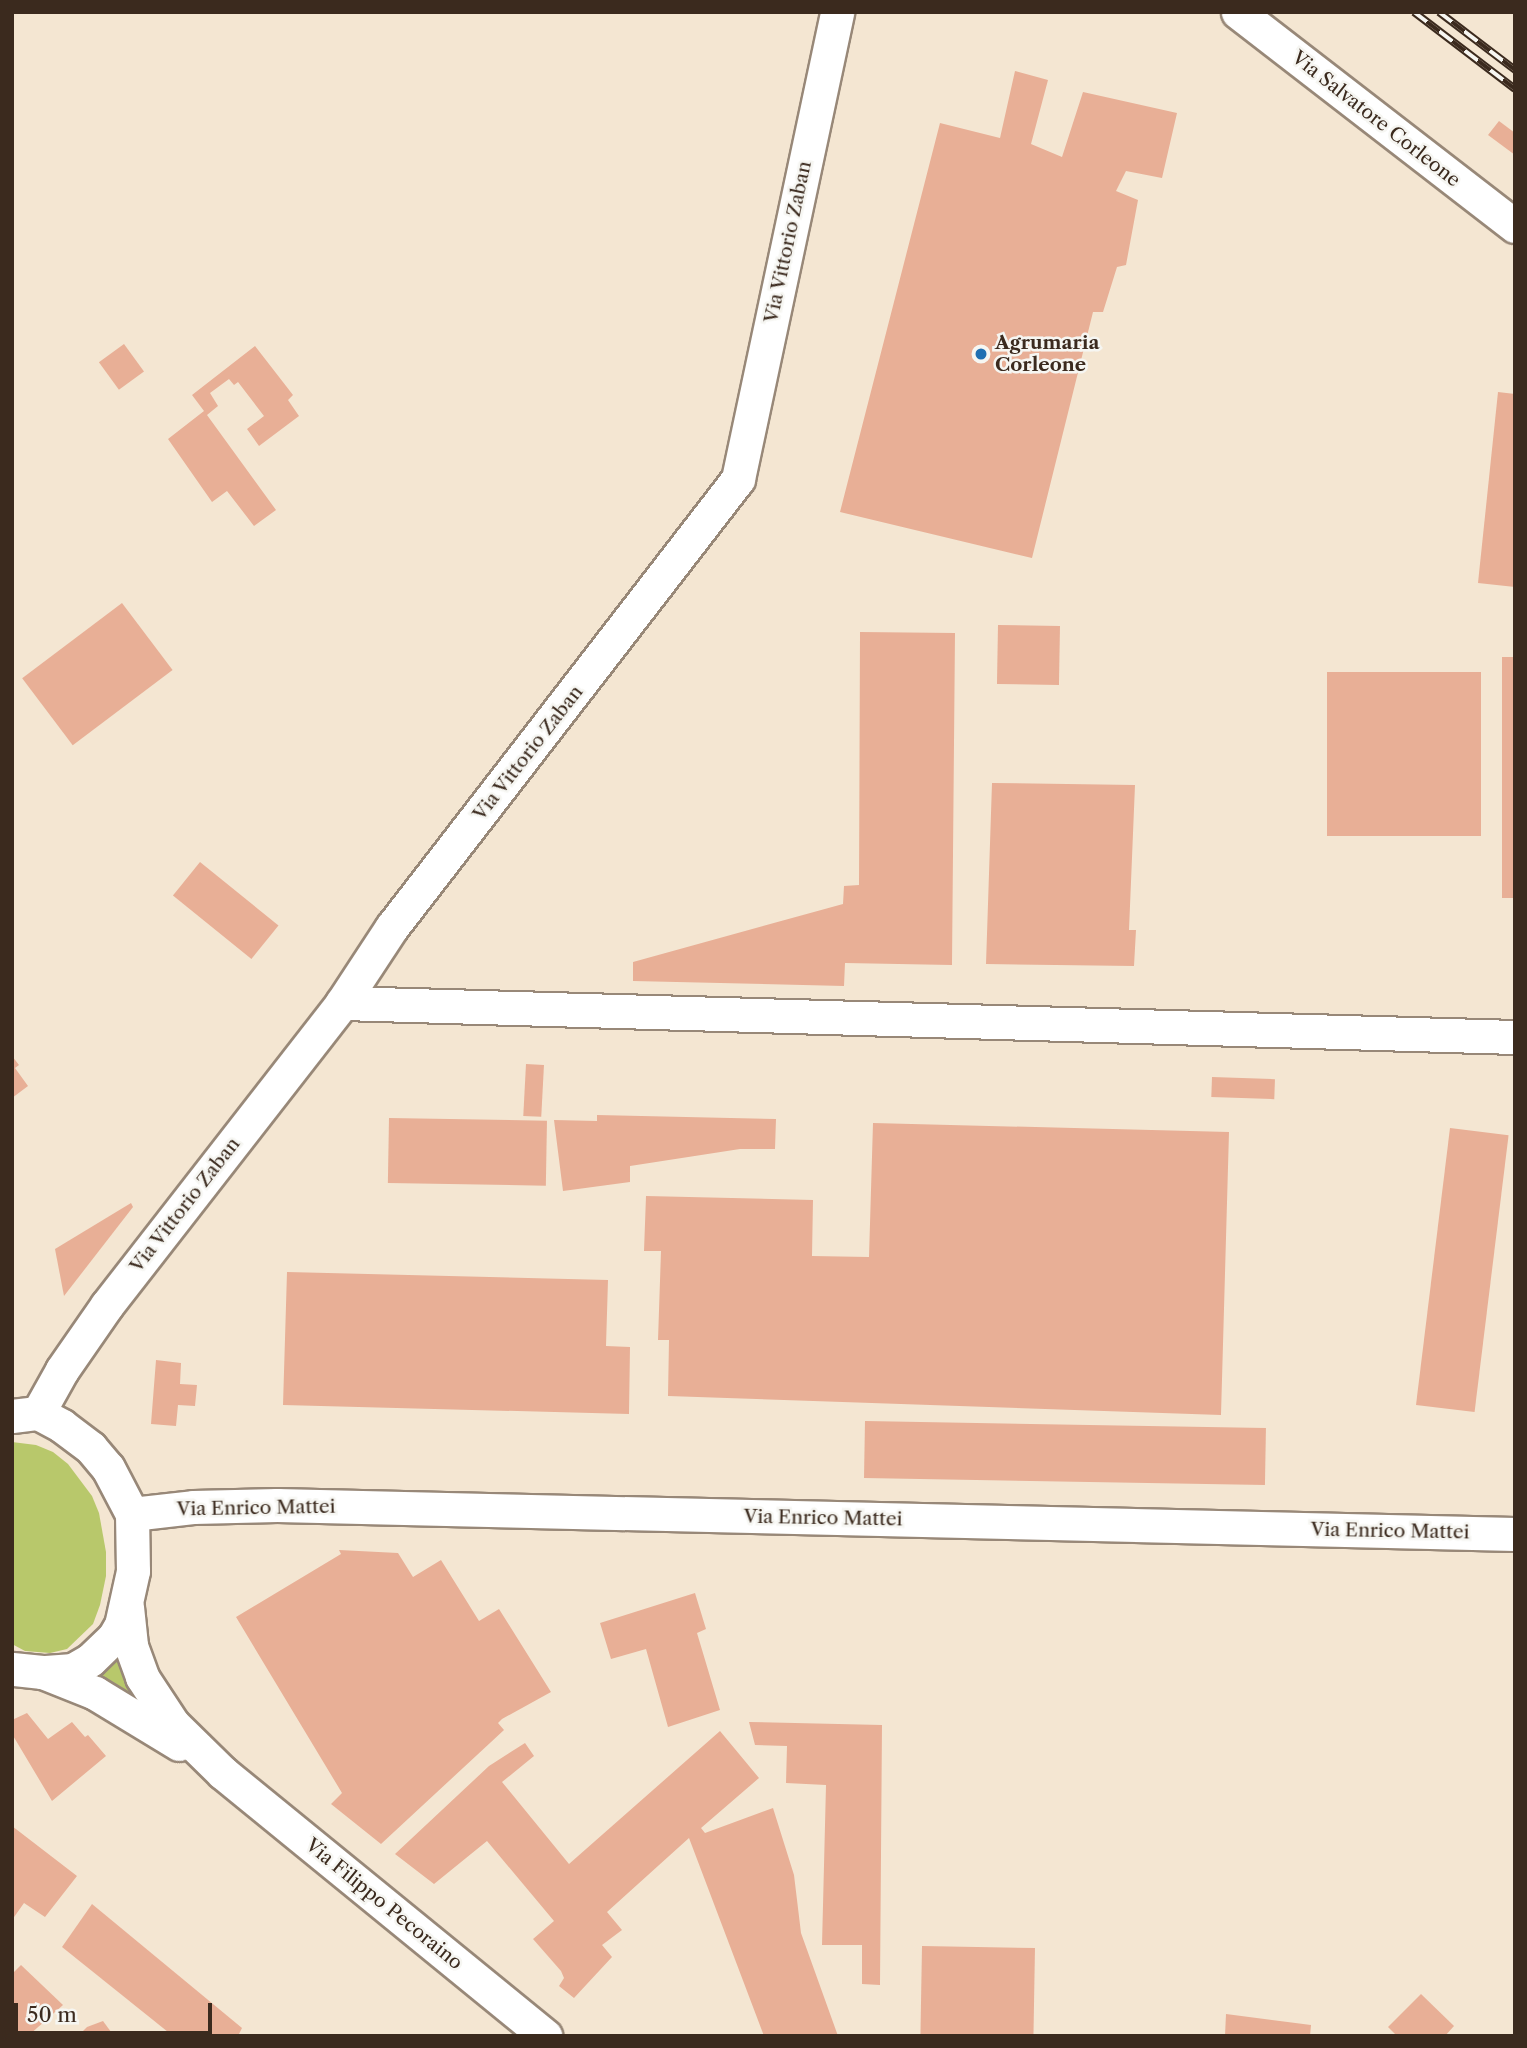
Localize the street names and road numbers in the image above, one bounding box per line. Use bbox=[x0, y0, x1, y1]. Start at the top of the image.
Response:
street label: Via Salvatore Corleone bbox=[1287, 46, 1465, 192]
street label: Via Vittorio Zaban bbox=[760, 159, 816, 325]
street label: Via Vittorio Zaban bbox=[468, 681, 588, 825]
street label: Via Vittorio Zaban bbox=[125, 1133, 245, 1277]
street label: Via Enrico Mattei bbox=[176, 1495, 336, 1521]
street label: Via Enrico Mattei bbox=[743, 1505, 903, 1531]
street label: Via Enrico Mattei bbox=[1310, 1518, 1470, 1544]
street label: Via Filippo Pecoraino bbox=[301, 1834, 467, 1974]

